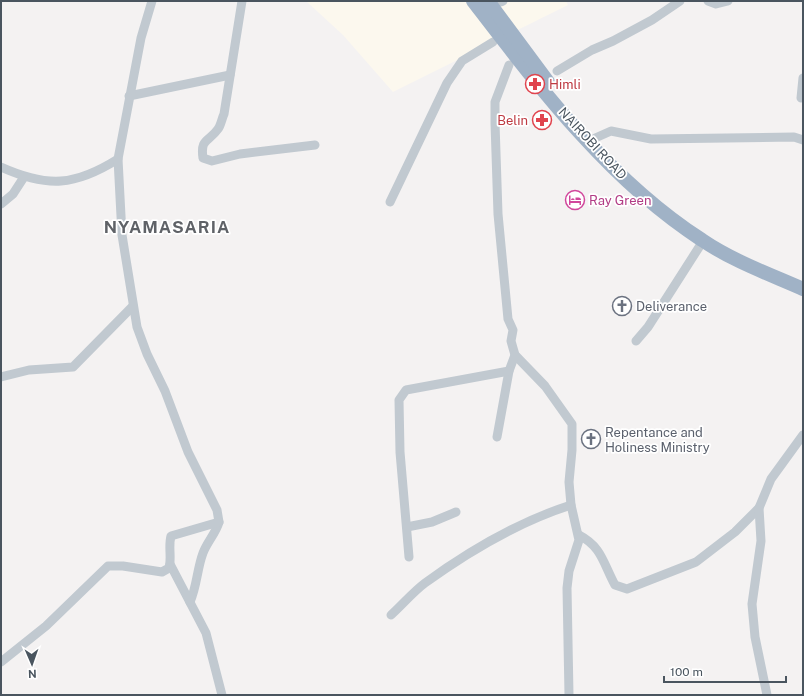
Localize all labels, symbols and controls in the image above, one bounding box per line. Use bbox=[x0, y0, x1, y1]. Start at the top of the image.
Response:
pharmacy icon: Himli bbox=[524, 73, 546, 95]
place label: Himli bbox=[549, 77, 581, 92]
street label: NAIROBI ROAD bbox=[556, 104, 630, 182]
pharmacy icon: Belin bbox=[531, 109, 553, 131]
place label: Belin bbox=[497, 113, 528, 128]
hotel icon: Ray Green bbox=[564, 189, 586, 211]
place label: Ray Green bbox=[589, 193, 651, 208]
district label: NYAMASARIA bbox=[104, 217, 230, 237]
church icon: Deliverance bbox=[611, 295, 633, 317]
place label: Deliverance bbox=[636, 299, 707, 314]
place label: Repentance and Holiness Ministry bbox=[605, 425, 710, 455]
church icon: Repentance and Holiness Ministry bbox=[580, 428, 602, 450]
north arrow bbox=[12, 644, 52, 684]
scale bar bbox=[664, 658, 786, 684]
text: 100 m bbox=[670, 665, 703, 679]
text: N bbox=[28, 668, 37, 680]

